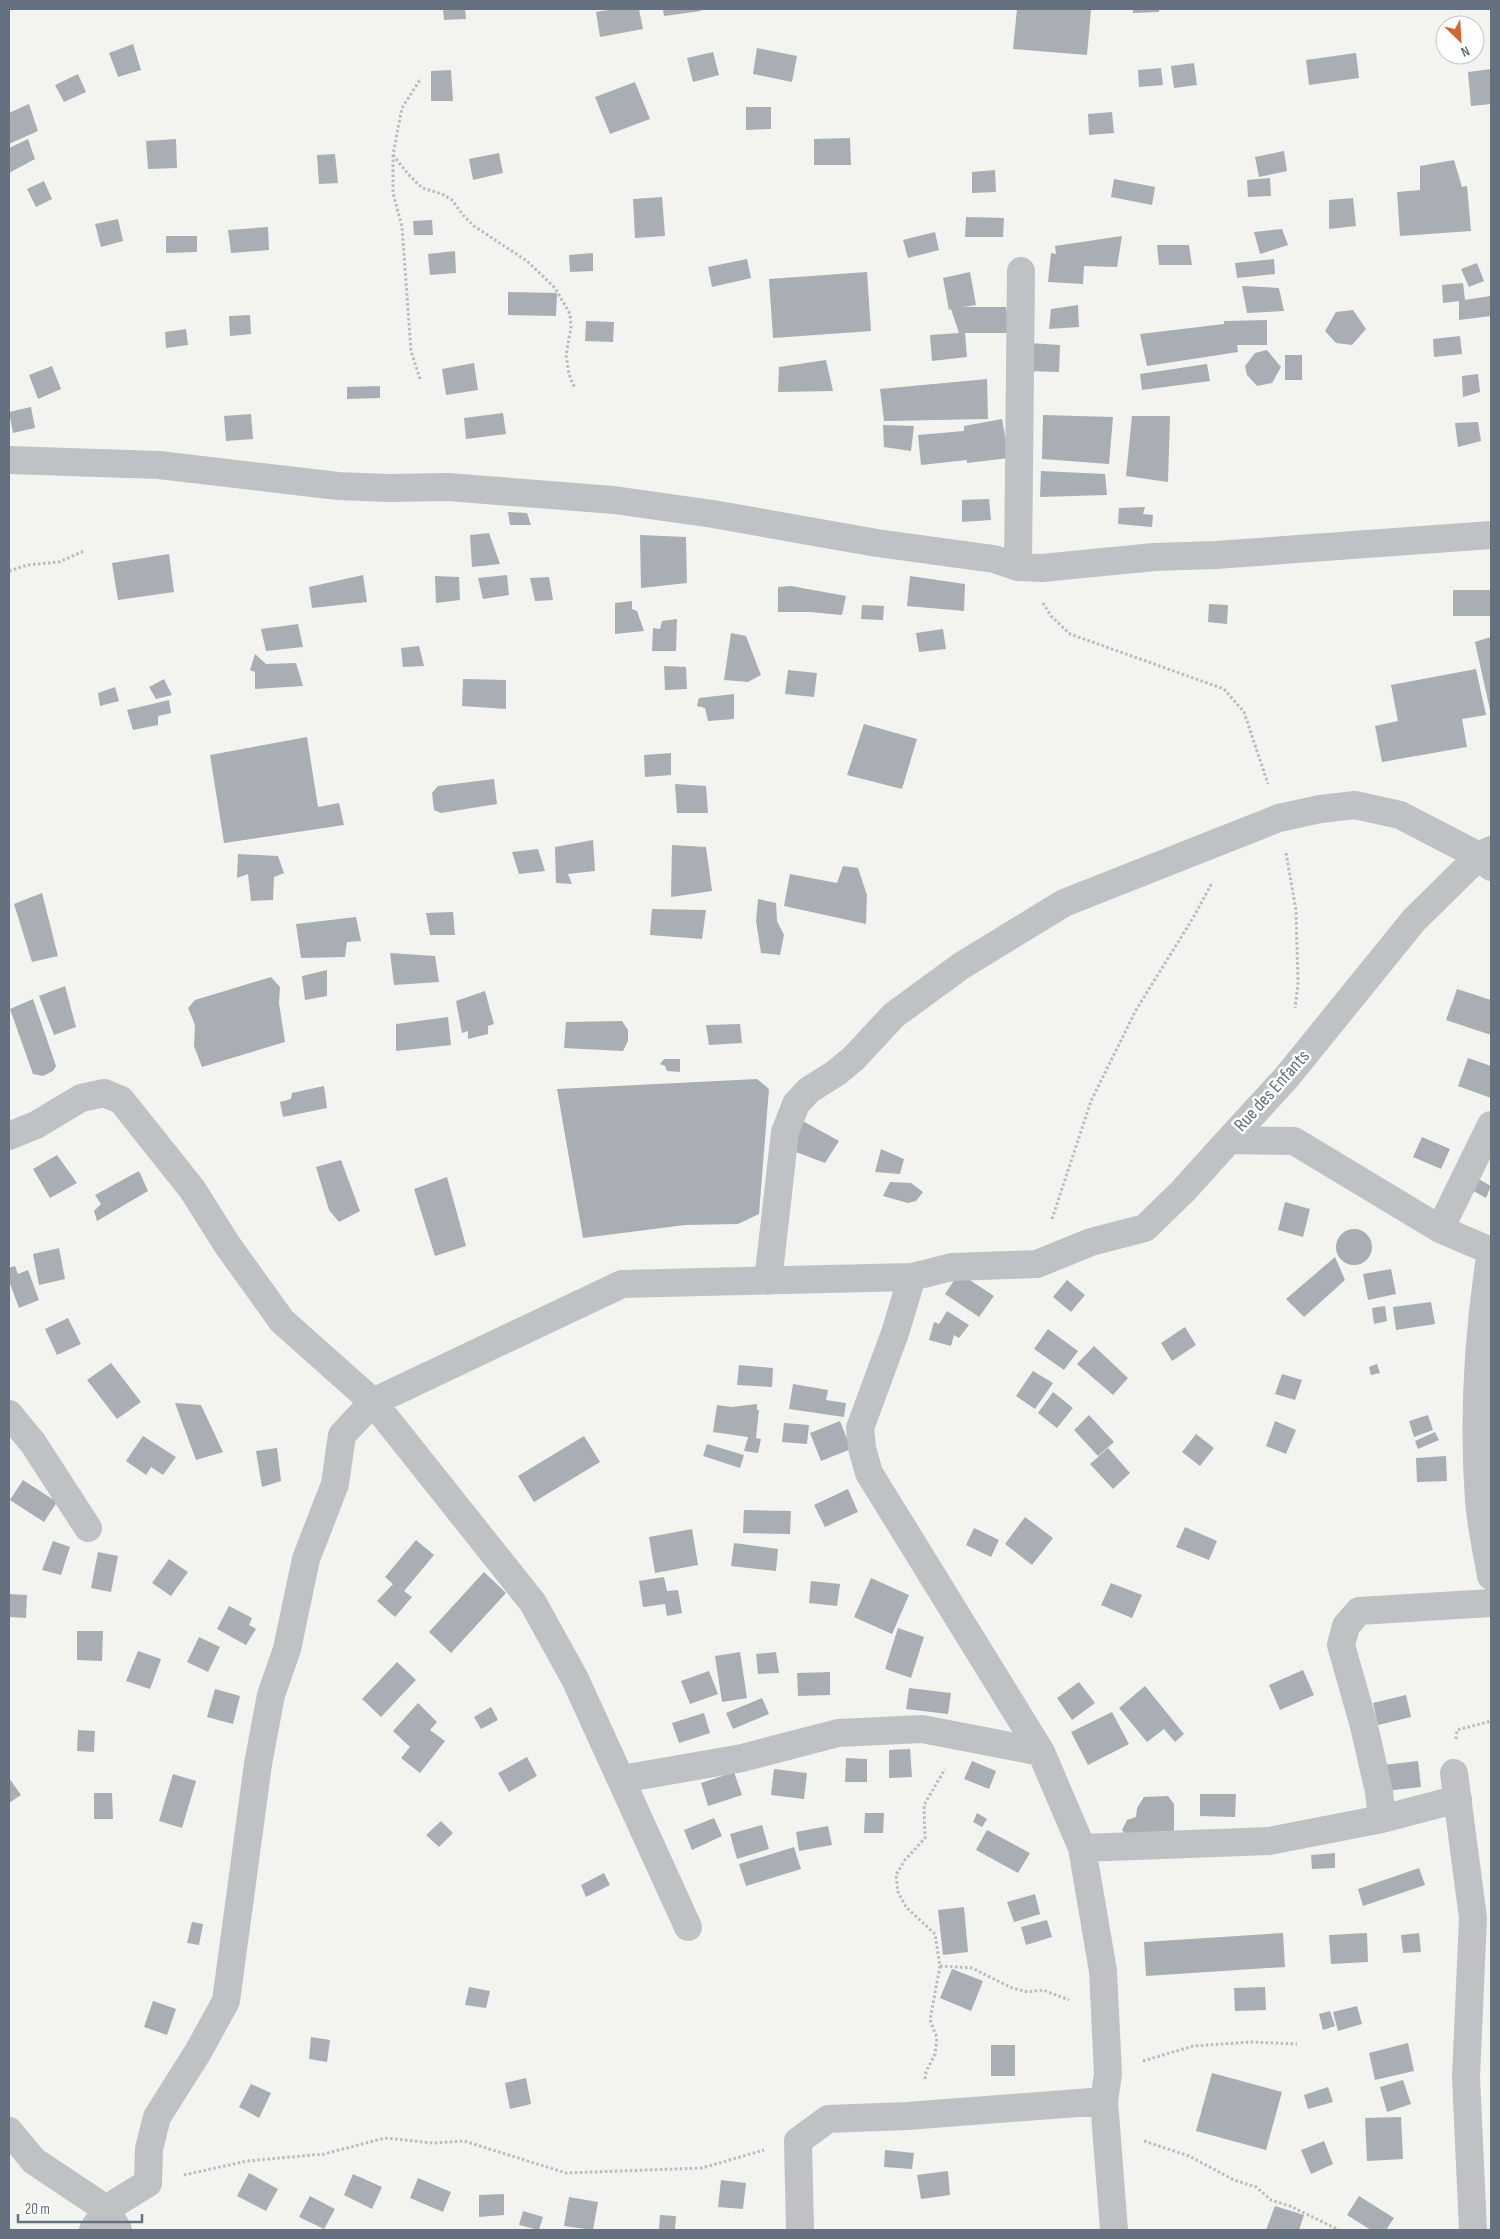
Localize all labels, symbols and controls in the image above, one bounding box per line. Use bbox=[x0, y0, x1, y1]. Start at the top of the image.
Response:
north arrow bbox=[1435, 15, 1485, 65]
text: N bbox=[1458, 42, 1472, 61]
street label: Rue des Enfants bbox=[1229, 1045, 1315, 1137]
scale bar bbox=[18, 2192, 141, 2224]
text: 20 m bbox=[25, 2200, 50, 2219]

